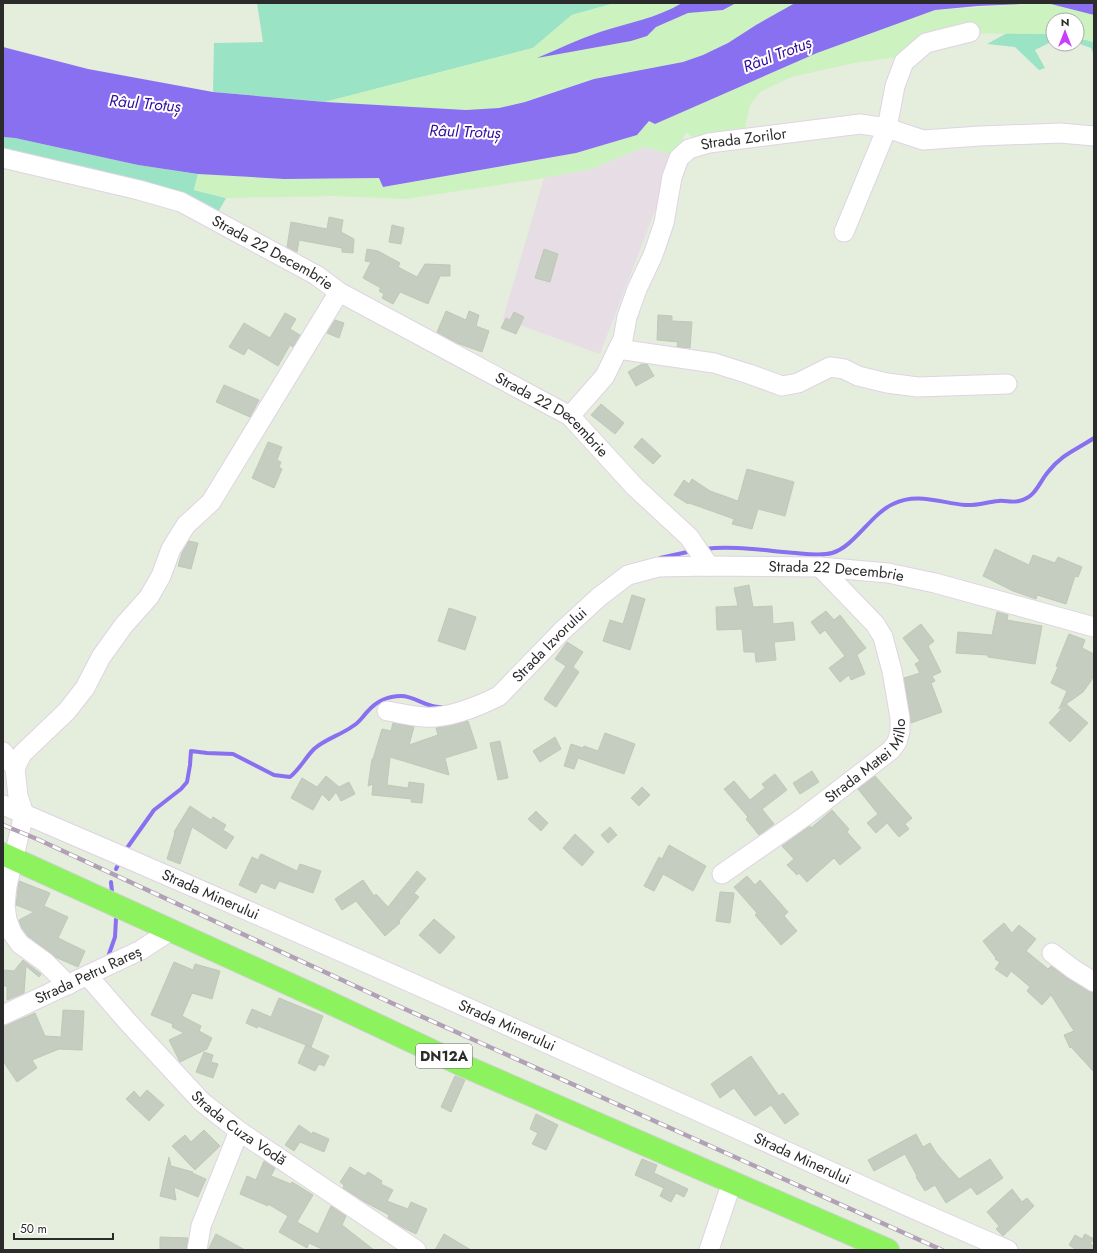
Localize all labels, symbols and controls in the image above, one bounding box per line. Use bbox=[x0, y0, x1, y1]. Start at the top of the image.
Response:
north arrow bbox=[1045, 12, 1085, 52]
text: N bbox=[1061, 14, 1069, 30]
water label: Râul Trotuș bbox=[740, 31, 815, 78]
water label: Râul Trotuș bbox=[108, 89, 182, 118]
water label: Râul Trotuș bbox=[429, 119, 502, 144]
street label: Strada Zorilor bbox=[698, 122, 789, 156]
street label: Strada 22 Decembrie bbox=[208, 210, 338, 295]
street label: Strada 22 Decembrie bbox=[491, 367, 614, 462]
street label: Strada 22 Decembrie bbox=[768, 556, 907, 587]
street label: Strada Izvorului bbox=[507, 602, 592, 687]
street label: Strada Matei Millo bbox=[820, 719, 911, 808]
street label: Strada Minerului bbox=[158, 864, 263, 925]
street label: Strada Petru Rareș bbox=[31, 940, 145, 1010]
street label: Strada Minerului bbox=[455, 994, 559, 1057]
road number: DN12A bbox=[416, 1044, 472, 1068]
street label: Strada Cuza Vodă bbox=[186, 1086, 291, 1171]
street label: Strada Minerului bbox=[750, 1127, 854, 1190]
scale bar bbox=[14, 1215, 113, 1241]
text: 50 m bbox=[20, 1220, 47, 1238]

